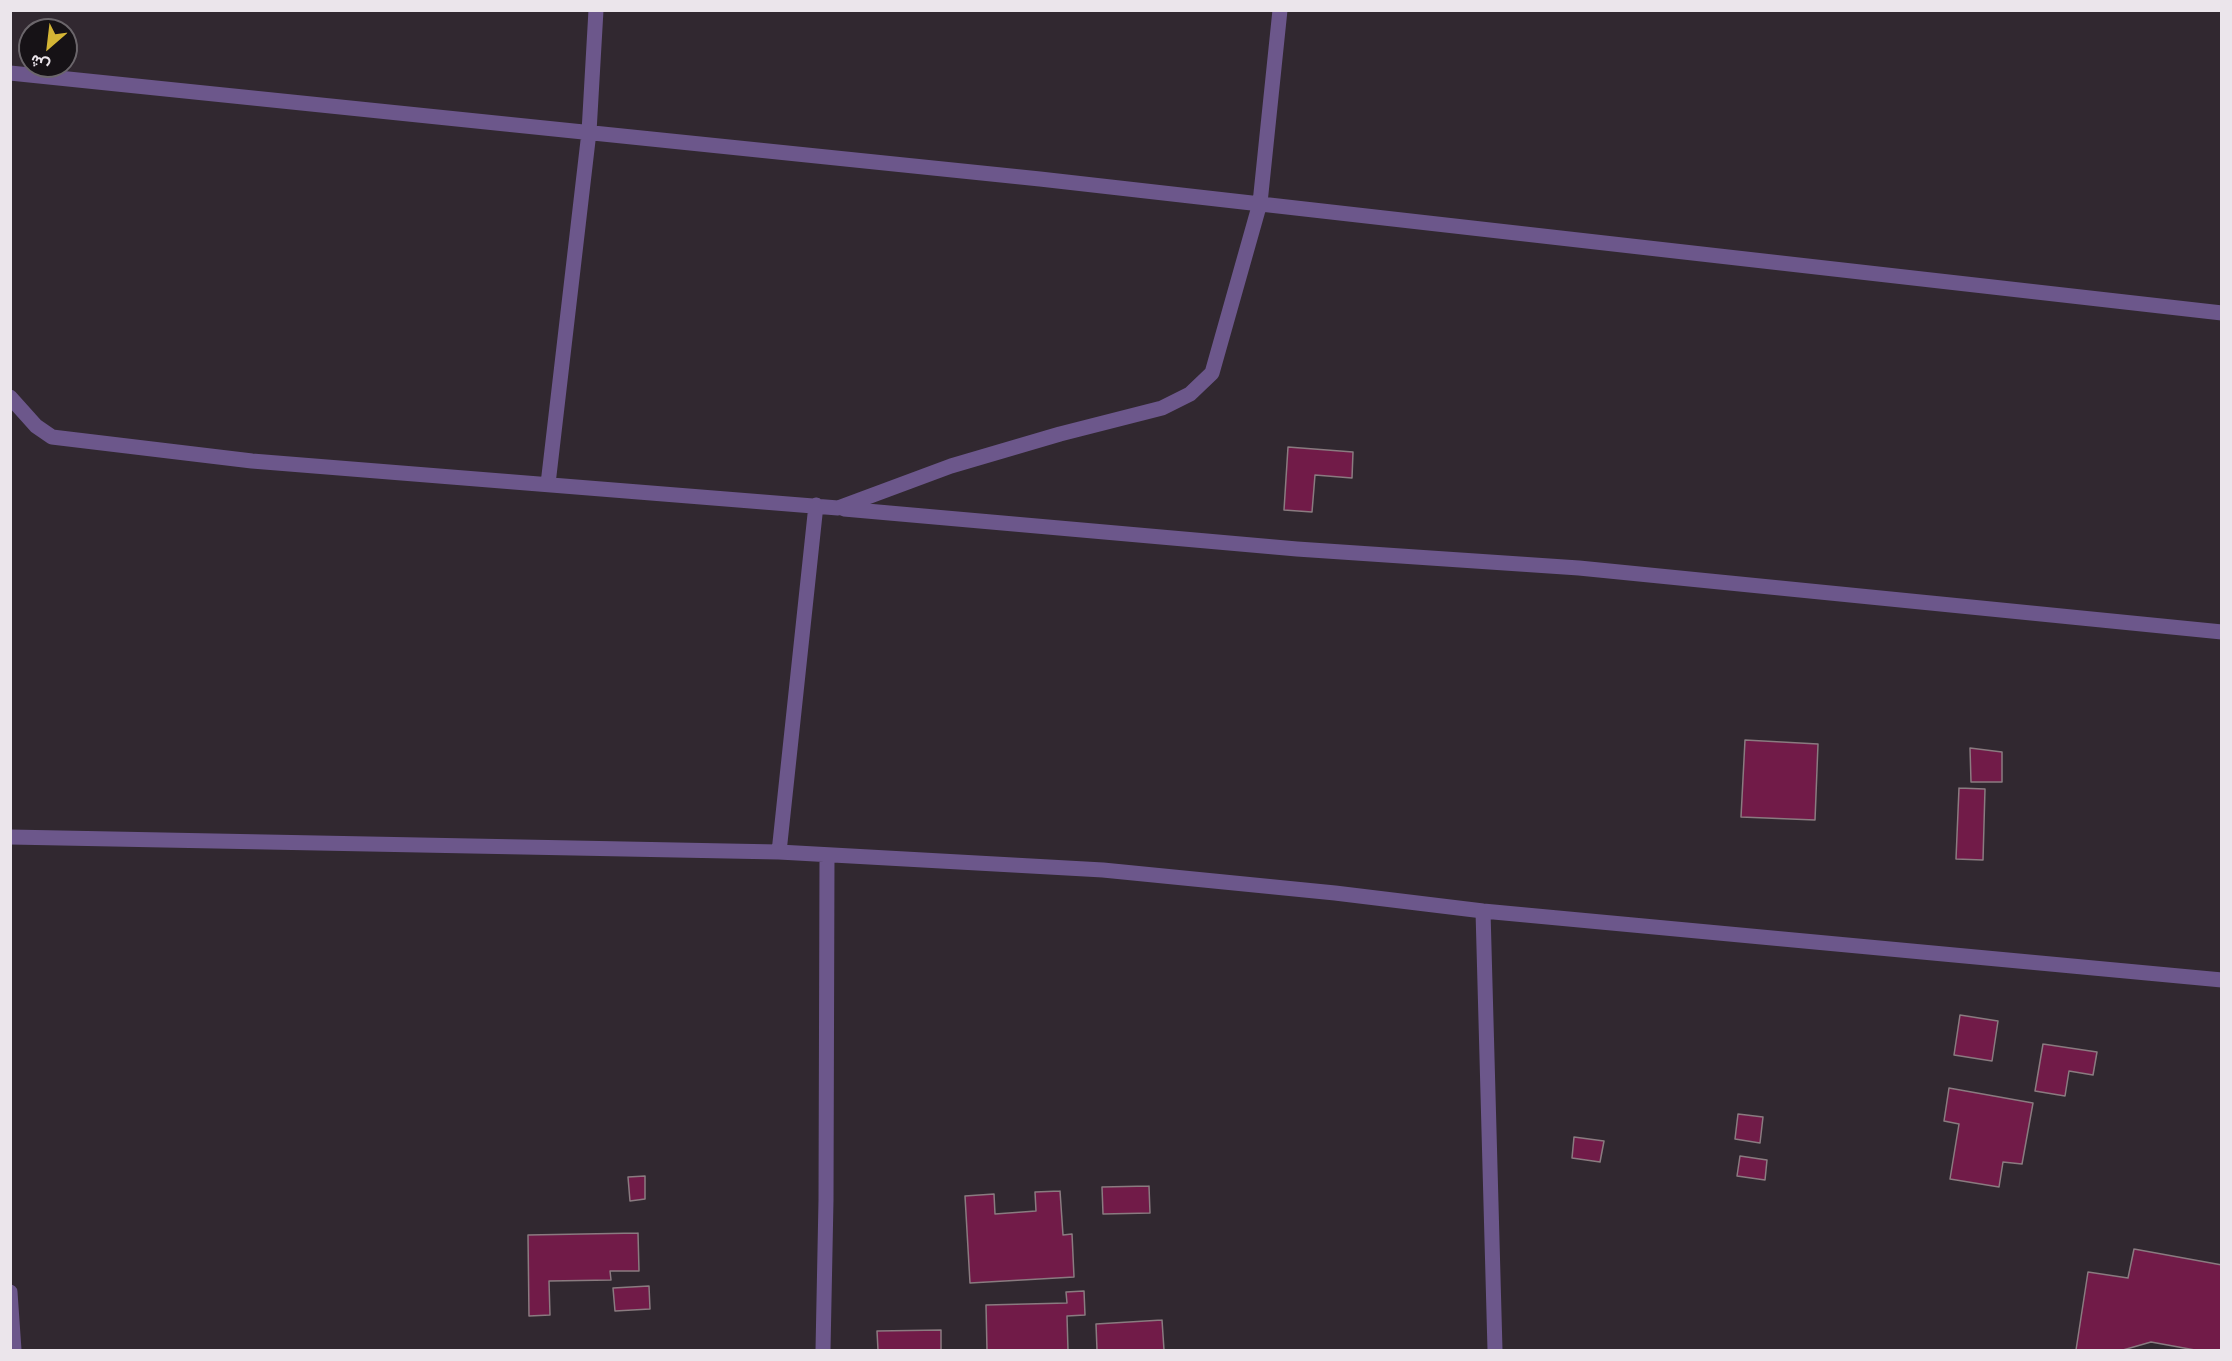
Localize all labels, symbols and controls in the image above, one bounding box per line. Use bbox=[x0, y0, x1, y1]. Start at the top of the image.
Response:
north arrow bbox=[18, 18, 78, 78]
text: ش bbox=[27, 50, 53, 75]

